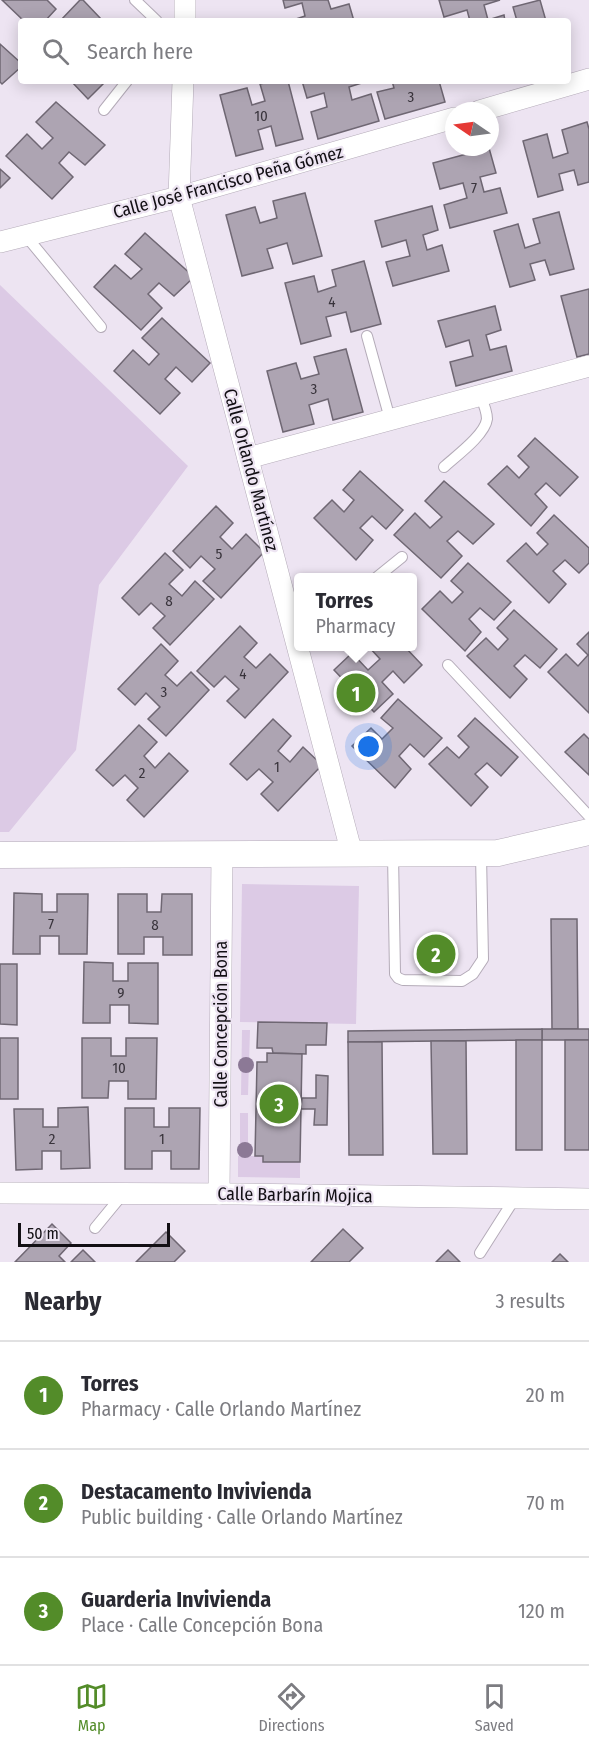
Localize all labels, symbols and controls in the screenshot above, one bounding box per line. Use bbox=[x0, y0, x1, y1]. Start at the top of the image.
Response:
search box bbox=[18, 18, 571, 84]
icon: search bbox=[39, 35, 72, 68]
text: Search here bbox=[87, 38, 193, 65]
house number: 3 bbox=[408, 88, 415, 106]
north arrow bbox=[445, 102, 499, 156]
house number: 10 bbox=[254, 107, 268, 125]
street label: Calle José Francisco Peña Gómez bbox=[110, 141, 346, 223]
house number: 7 bbox=[471, 179, 477, 197]
house number: 4 bbox=[328, 293, 336, 311]
house number: 3 bbox=[311, 380, 318, 398]
street label: Calle Orlando Martínez bbox=[219, 386, 283, 554]
house number: 5 bbox=[216, 545, 223, 563]
popup bbox=[294, 573, 417, 651]
text: Torres bbox=[315, 587, 373, 614]
house number: 8 bbox=[165, 592, 173, 610]
text: Pharmacy bbox=[315, 614, 396, 638]
house number: 4 bbox=[239, 665, 247, 683]
pin: 1 bbox=[336, 670, 376, 716]
house number: 3 bbox=[161, 683, 168, 701]
your location bbox=[354, 732, 383, 761]
house number: 1 bbox=[274, 758, 280, 776]
house number: 2 bbox=[139, 764, 146, 782]
house number: 7 bbox=[48, 915, 54, 933]
house number: 8 bbox=[151, 916, 159, 934]
pin: 2 bbox=[416, 932, 456, 976]
street label: Calle Concepción Bona bbox=[210, 940, 232, 1107]
house number: 9 bbox=[117, 984, 125, 1002]
house number: 10 bbox=[112, 1059, 126, 1077]
pin: 3 bbox=[260, 1082, 298, 1126]
house number: 2 bbox=[49, 1130, 56, 1148]
house number: 1 bbox=[159, 1130, 165, 1148]
street label: Calle Barbarín Mojica bbox=[217, 1183, 373, 1207]
scale bar bbox=[18, 1220, 170, 1248]
text: 50 m bbox=[27, 1224, 59, 1243]
text: Nearby bbox=[24, 1286, 101, 1317]
text: 3 results bbox=[496, 1289, 565, 1313]
text: Torres bbox=[81, 1370, 139, 1397]
text: 1 bbox=[39, 1383, 48, 1407]
text: 20 m bbox=[526, 1383, 565, 1407]
text: Pharmacy · Calle Orlando Martínez bbox=[81, 1397, 361, 1421]
text: Destacamento Invivienda bbox=[81, 1478, 312, 1505]
text: 2 bbox=[39, 1491, 48, 1515]
text: 70 m bbox=[527, 1491, 565, 1515]
text: Public building · Calle Orlando Martínez bbox=[81, 1505, 403, 1529]
text: Guarderia Invivienda bbox=[81, 1586, 271, 1613]
text: 3 bbox=[39, 1599, 48, 1623]
text: 120 m bbox=[518, 1599, 565, 1623]
text: Place · Calle Concepción Bona bbox=[81, 1613, 323, 1637]
tab: Map bbox=[75, 1680, 108, 1735]
tab: Directions bbox=[258, 1680, 325, 1735]
tab: Saved bbox=[475, 1680, 514, 1735]

